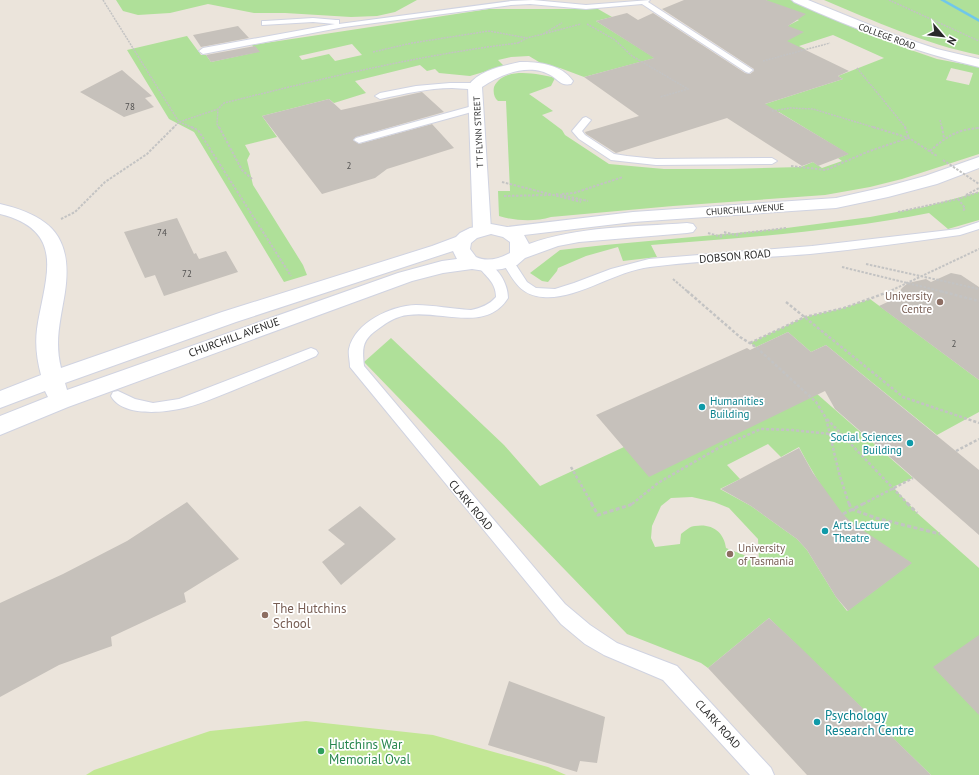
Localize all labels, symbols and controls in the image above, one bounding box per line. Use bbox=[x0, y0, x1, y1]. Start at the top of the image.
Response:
north arrow bbox=[923, 16, 963, 56]
street label: COLLEGE ROAD bbox=[857, 21, 917, 51]
text: N bbox=[944, 34, 960, 47]
street label: T T FLYNN STREET bbox=[471, 96, 485, 168]
house number: 78 bbox=[125, 101, 135, 112]
house number: 2 bbox=[347, 160, 352, 171]
street label: CHURCHILL AVENUE bbox=[706, 201, 785, 217]
house number: 74 bbox=[157, 227, 167, 238]
street label: DOBSON ROAD bbox=[699, 246, 771, 266]
house number: 72 bbox=[182, 268, 192, 279]
place label: University Centre bbox=[885, 289, 933, 316]
marker: University Centre bbox=[935, 297, 945, 307]
street label: CHURCHILL AVENUE bbox=[187, 314, 282, 360]
house number: 2 bbox=[952, 338, 957, 349]
place label: Humanities Building bbox=[710, 394, 764, 421]
marker: Humanities Building bbox=[697, 402, 707, 412]
place label: Social Sciences Building bbox=[830, 430, 902, 457]
marker: Social Sciences Building bbox=[905, 438, 915, 448]
street label: CLARK ROAD bbox=[446, 477, 496, 533]
place label: Arts Lecture Theatre bbox=[833, 518, 890, 545]
marker: Arts Lecture Theatre bbox=[820, 526, 830, 536]
place label: University of Tasmania bbox=[738, 541, 794, 568]
marker: University of Tasmania bbox=[725, 549, 735, 559]
place label: The Hutchins School bbox=[273, 600, 346, 632]
marker: The Hutchins School bbox=[260, 610, 270, 620]
street label: CLARK ROAD bbox=[692, 697, 744, 751]
place label: Psychology Research Centre bbox=[825, 707, 914, 739]
marker: Psychology Research Centre bbox=[812, 717, 822, 727]
place label: Hutchins War Memorial Oval bbox=[329, 736, 410, 768]
marker: Hutchins War Memorial Oval bbox=[316, 746, 326, 756]

